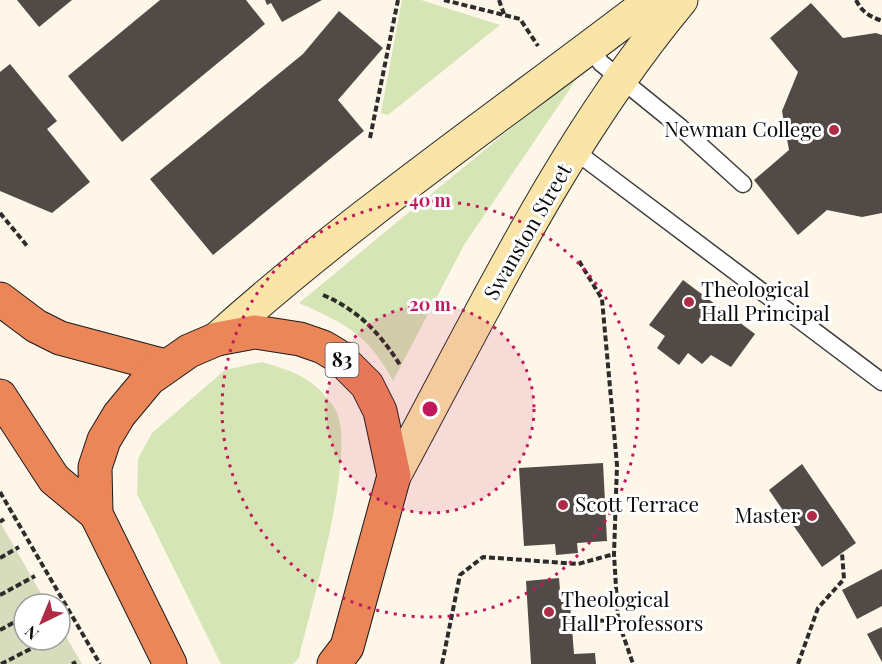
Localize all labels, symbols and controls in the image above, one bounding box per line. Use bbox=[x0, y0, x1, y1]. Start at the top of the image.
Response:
place label: Newman College bbox=[664, 114, 822, 142]
marker: Newman College bbox=[827, 123, 841, 137]
street label: Swanston Street bbox=[476, 157, 577, 304]
text: 40 m bbox=[409, 188, 452, 212]
place label: Theological Hall Principal bbox=[701, 274, 830, 326]
text: 20 m bbox=[409, 292, 451, 316]
marker: Theological Hall Principal bbox=[682, 295, 696, 309]
road number: 83 bbox=[326, 343, 358, 377]
centre of rings bbox=[420, 399, 440, 419]
place label: Scott Terrace bbox=[575, 489, 699, 517]
marker: Scott Terrace bbox=[556, 498, 570, 512]
place label: Master bbox=[735, 500, 801, 528]
marker: Master bbox=[805, 509, 819, 523]
place label: Theological Hall Professors bbox=[561, 584, 703, 636]
north arrow bbox=[12, 592, 72, 652]
marker: Theological Hall Professors bbox=[542, 605, 556, 619]
text: N bbox=[20, 621, 43, 645]

